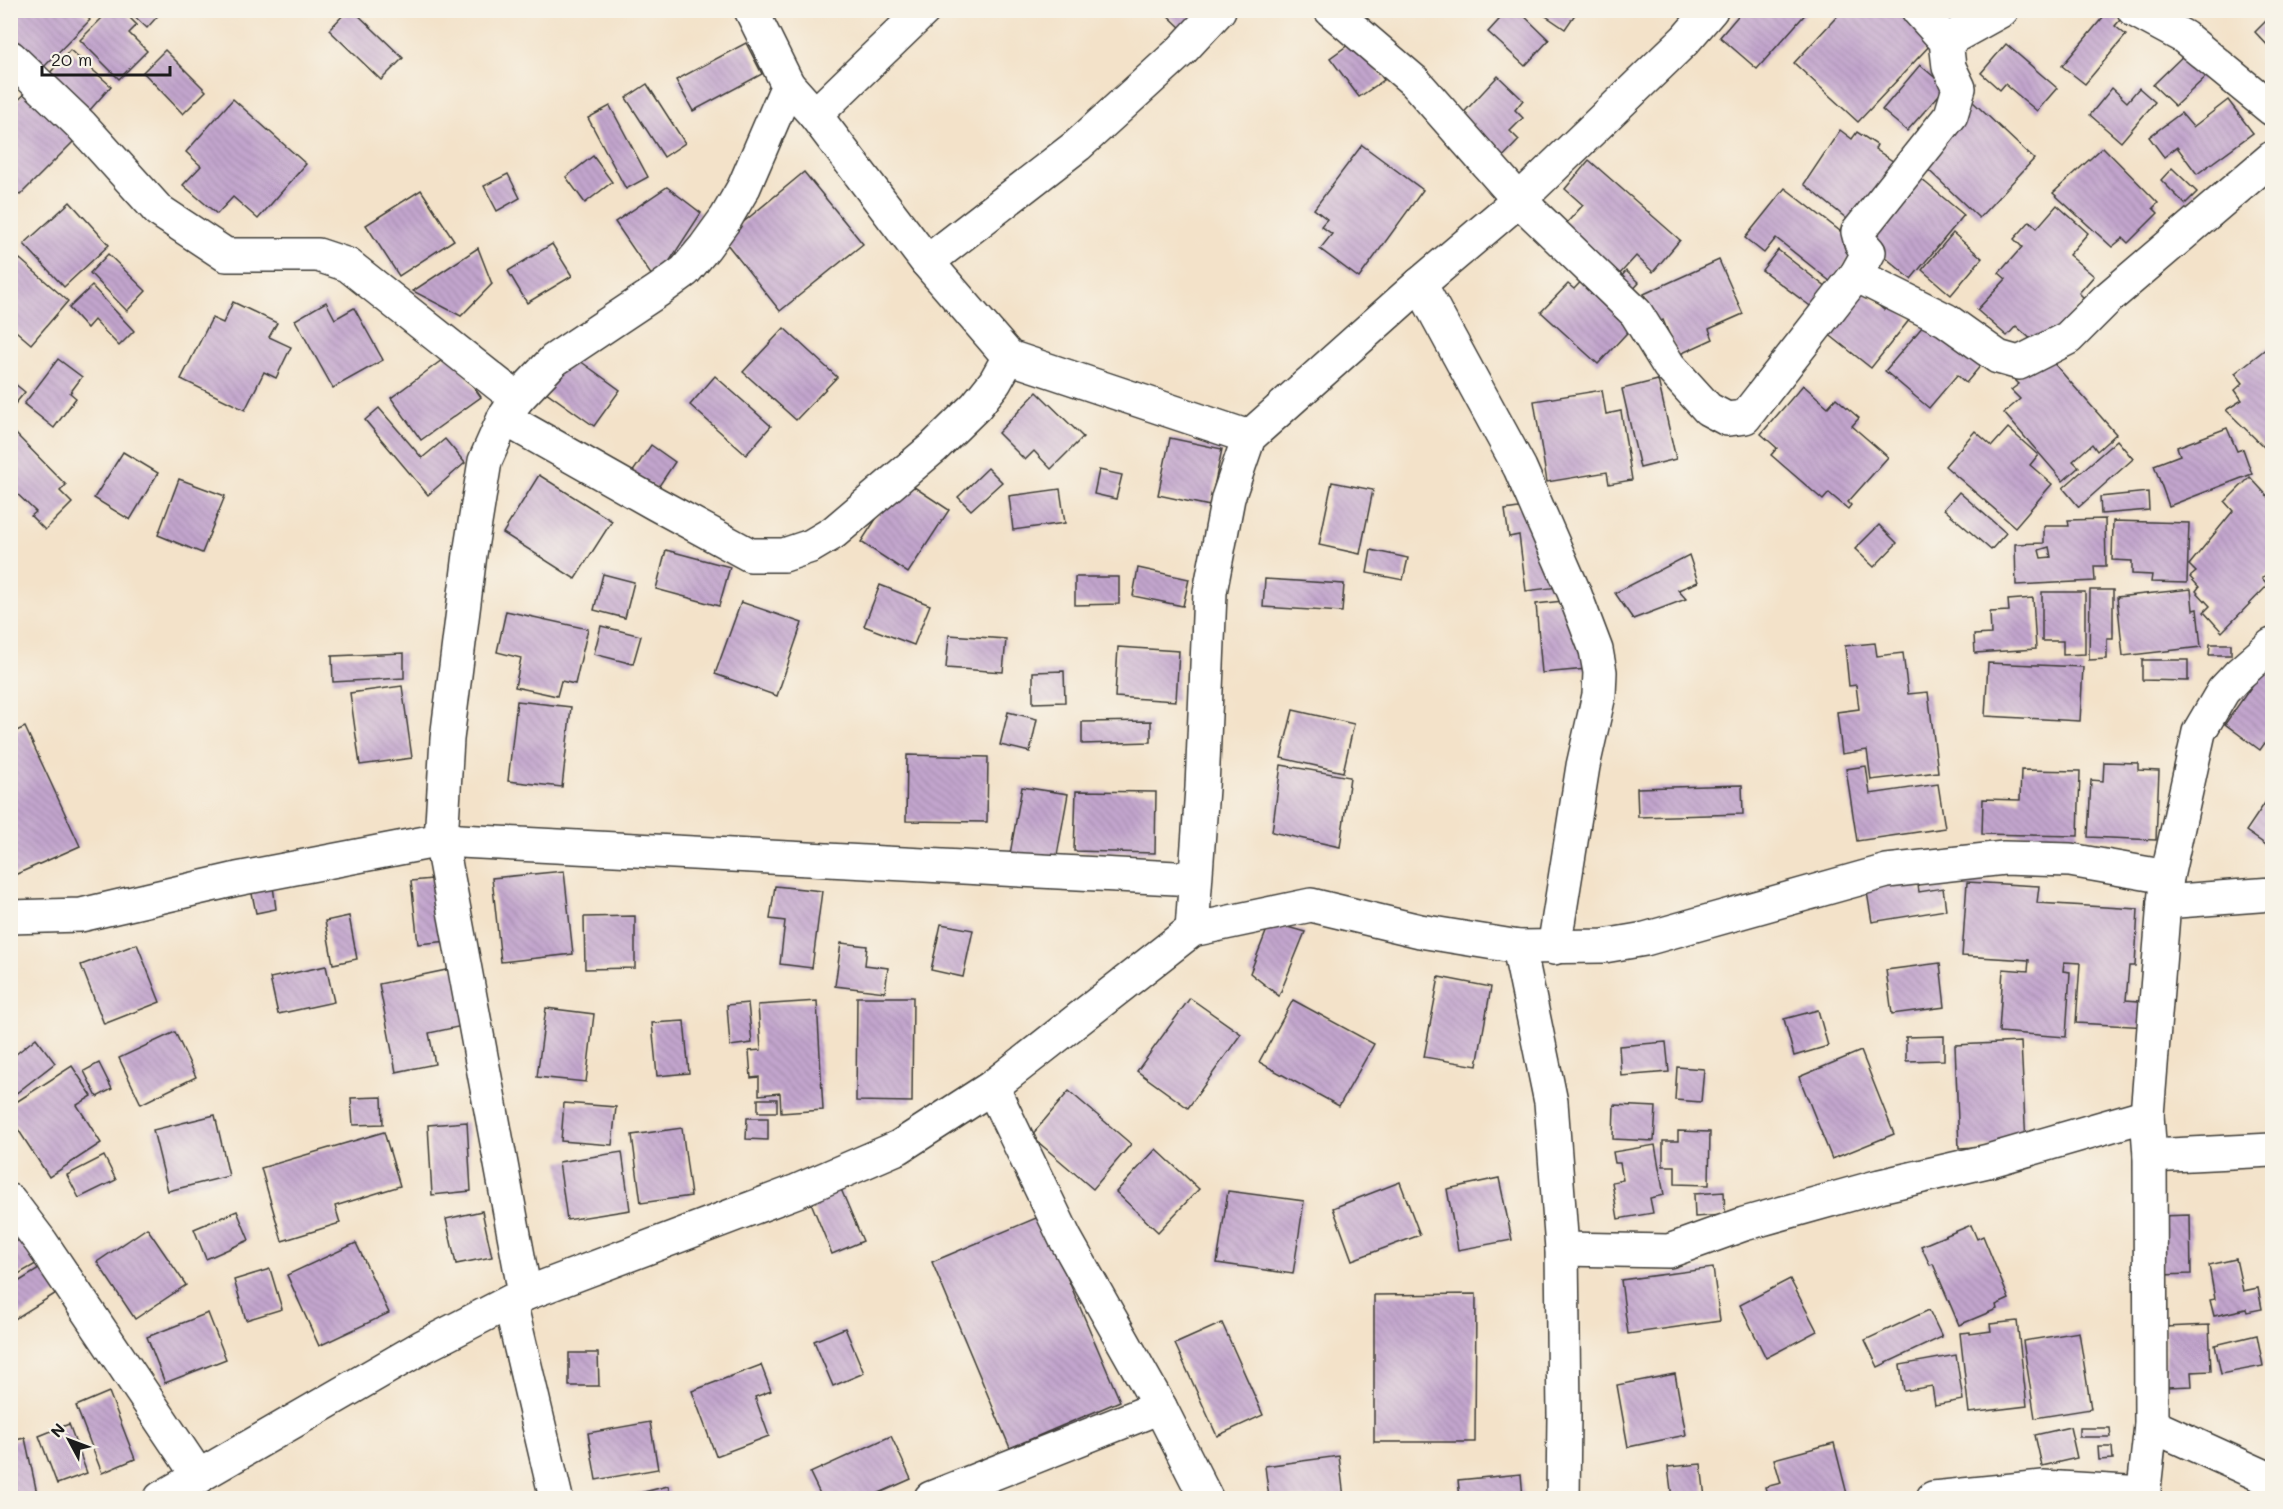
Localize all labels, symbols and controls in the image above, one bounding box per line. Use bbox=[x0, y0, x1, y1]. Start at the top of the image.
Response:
scale bar bbox=[42, 39, 170, 77]
text: 20 m bbox=[51, 47, 92, 71]
north arrow bbox=[39, 1410, 99, 1470]
text: N bbox=[45, 1418, 69, 1441]

